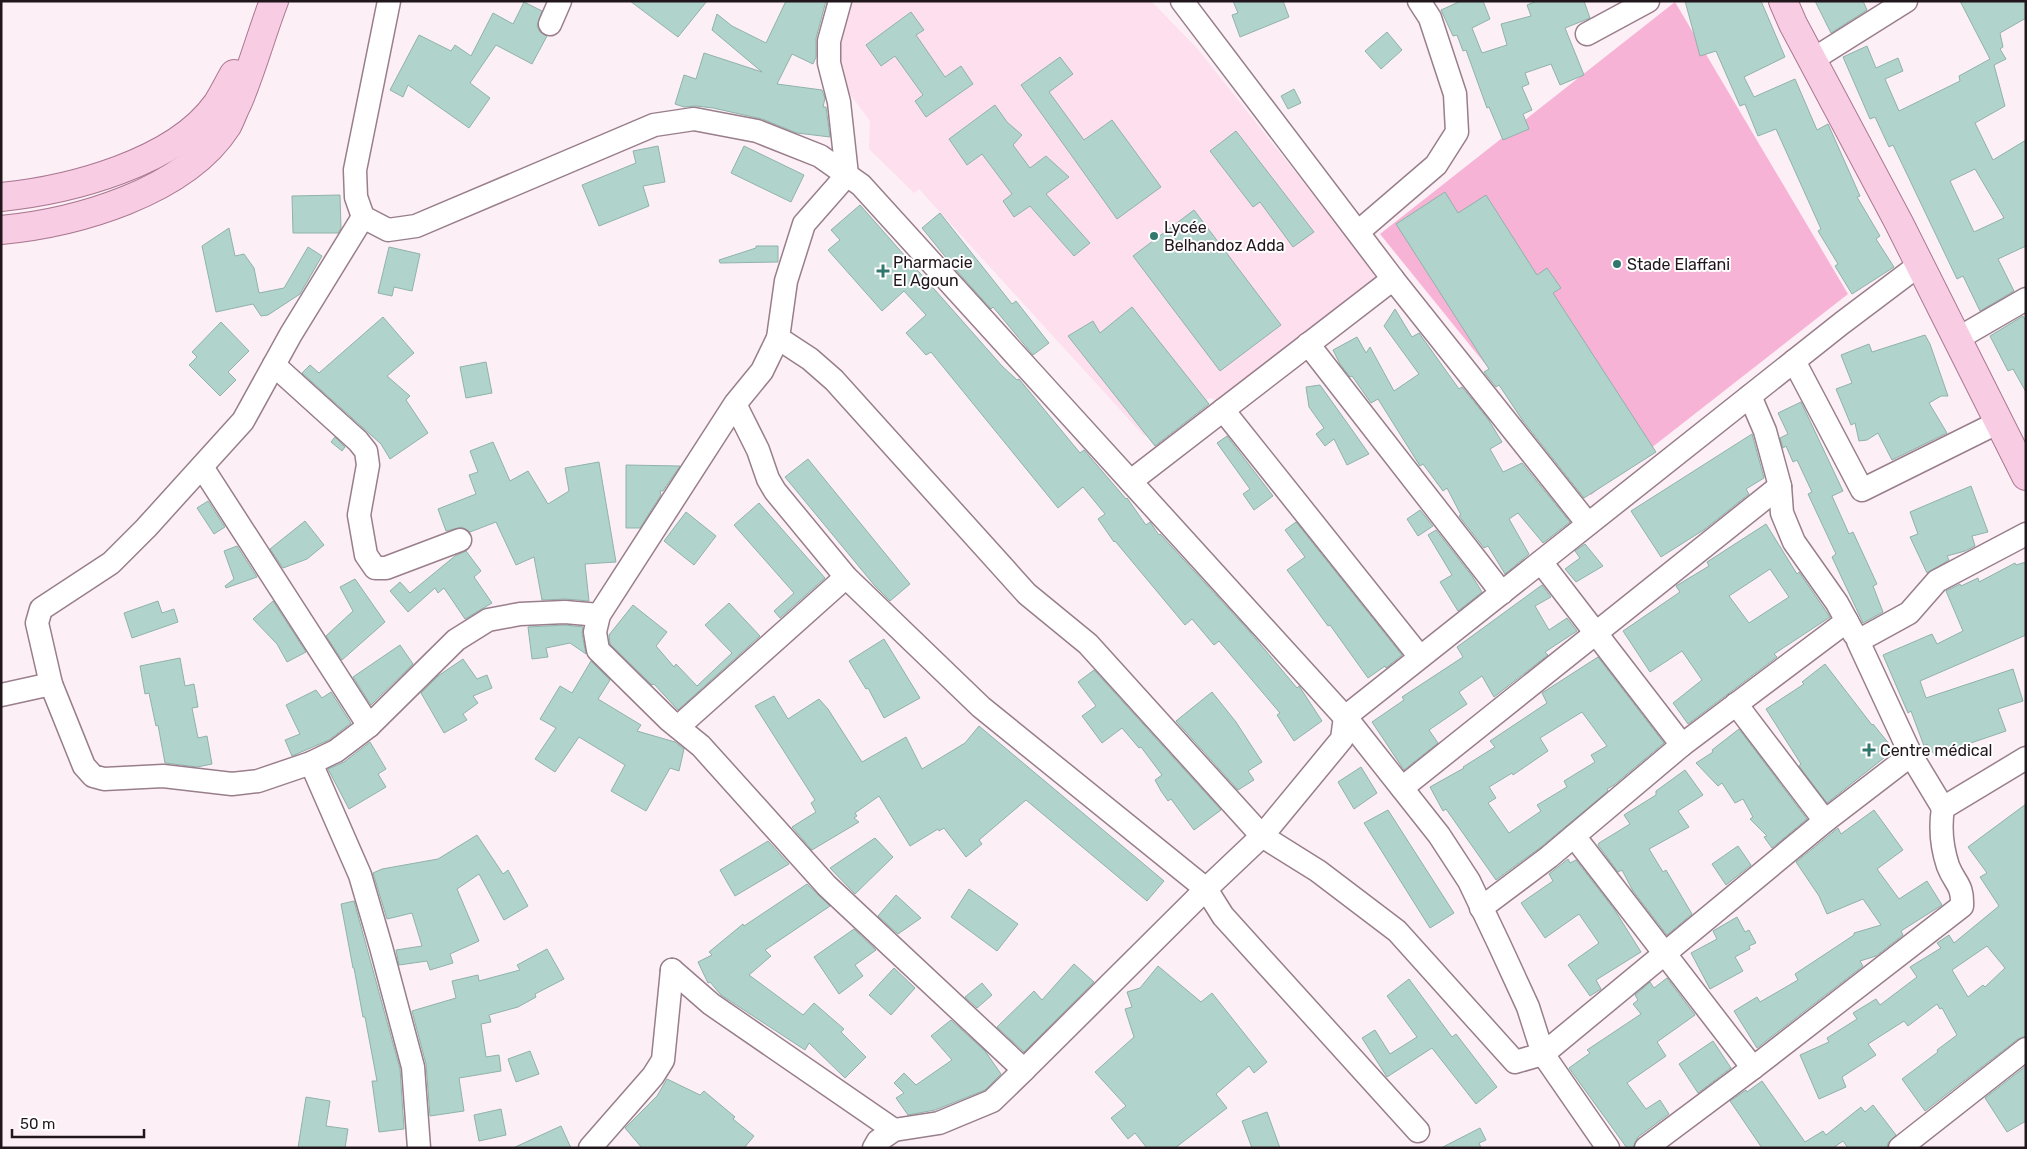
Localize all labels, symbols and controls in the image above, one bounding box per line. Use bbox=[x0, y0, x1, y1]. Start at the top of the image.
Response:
place label: Lycée Belhandoz Adda bbox=[1164, 218, 1285, 255]
marker: Lycée Belhandoz Adda bbox=[1148, 230, 1160, 242]
place label: Pharmacie El Agoun bbox=[893, 253, 973, 290]
place label: Stade Elaffani bbox=[1627, 255, 1730, 274]
marker: Stade Elaffani bbox=[1611, 258, 1623, 270]
marker: Pharmacie El Agoun bbox=[877, 265, 889, 277]
place label: Centre médical bbox=[1880, 741, 1992, 760]
marker: Centre médical bbox=[1862, 743, 1876, 757]
scale bar bbox=[12, 1106, 145, 1138]
text: 50 m bbox=[20, 1115, 55, 1133]

